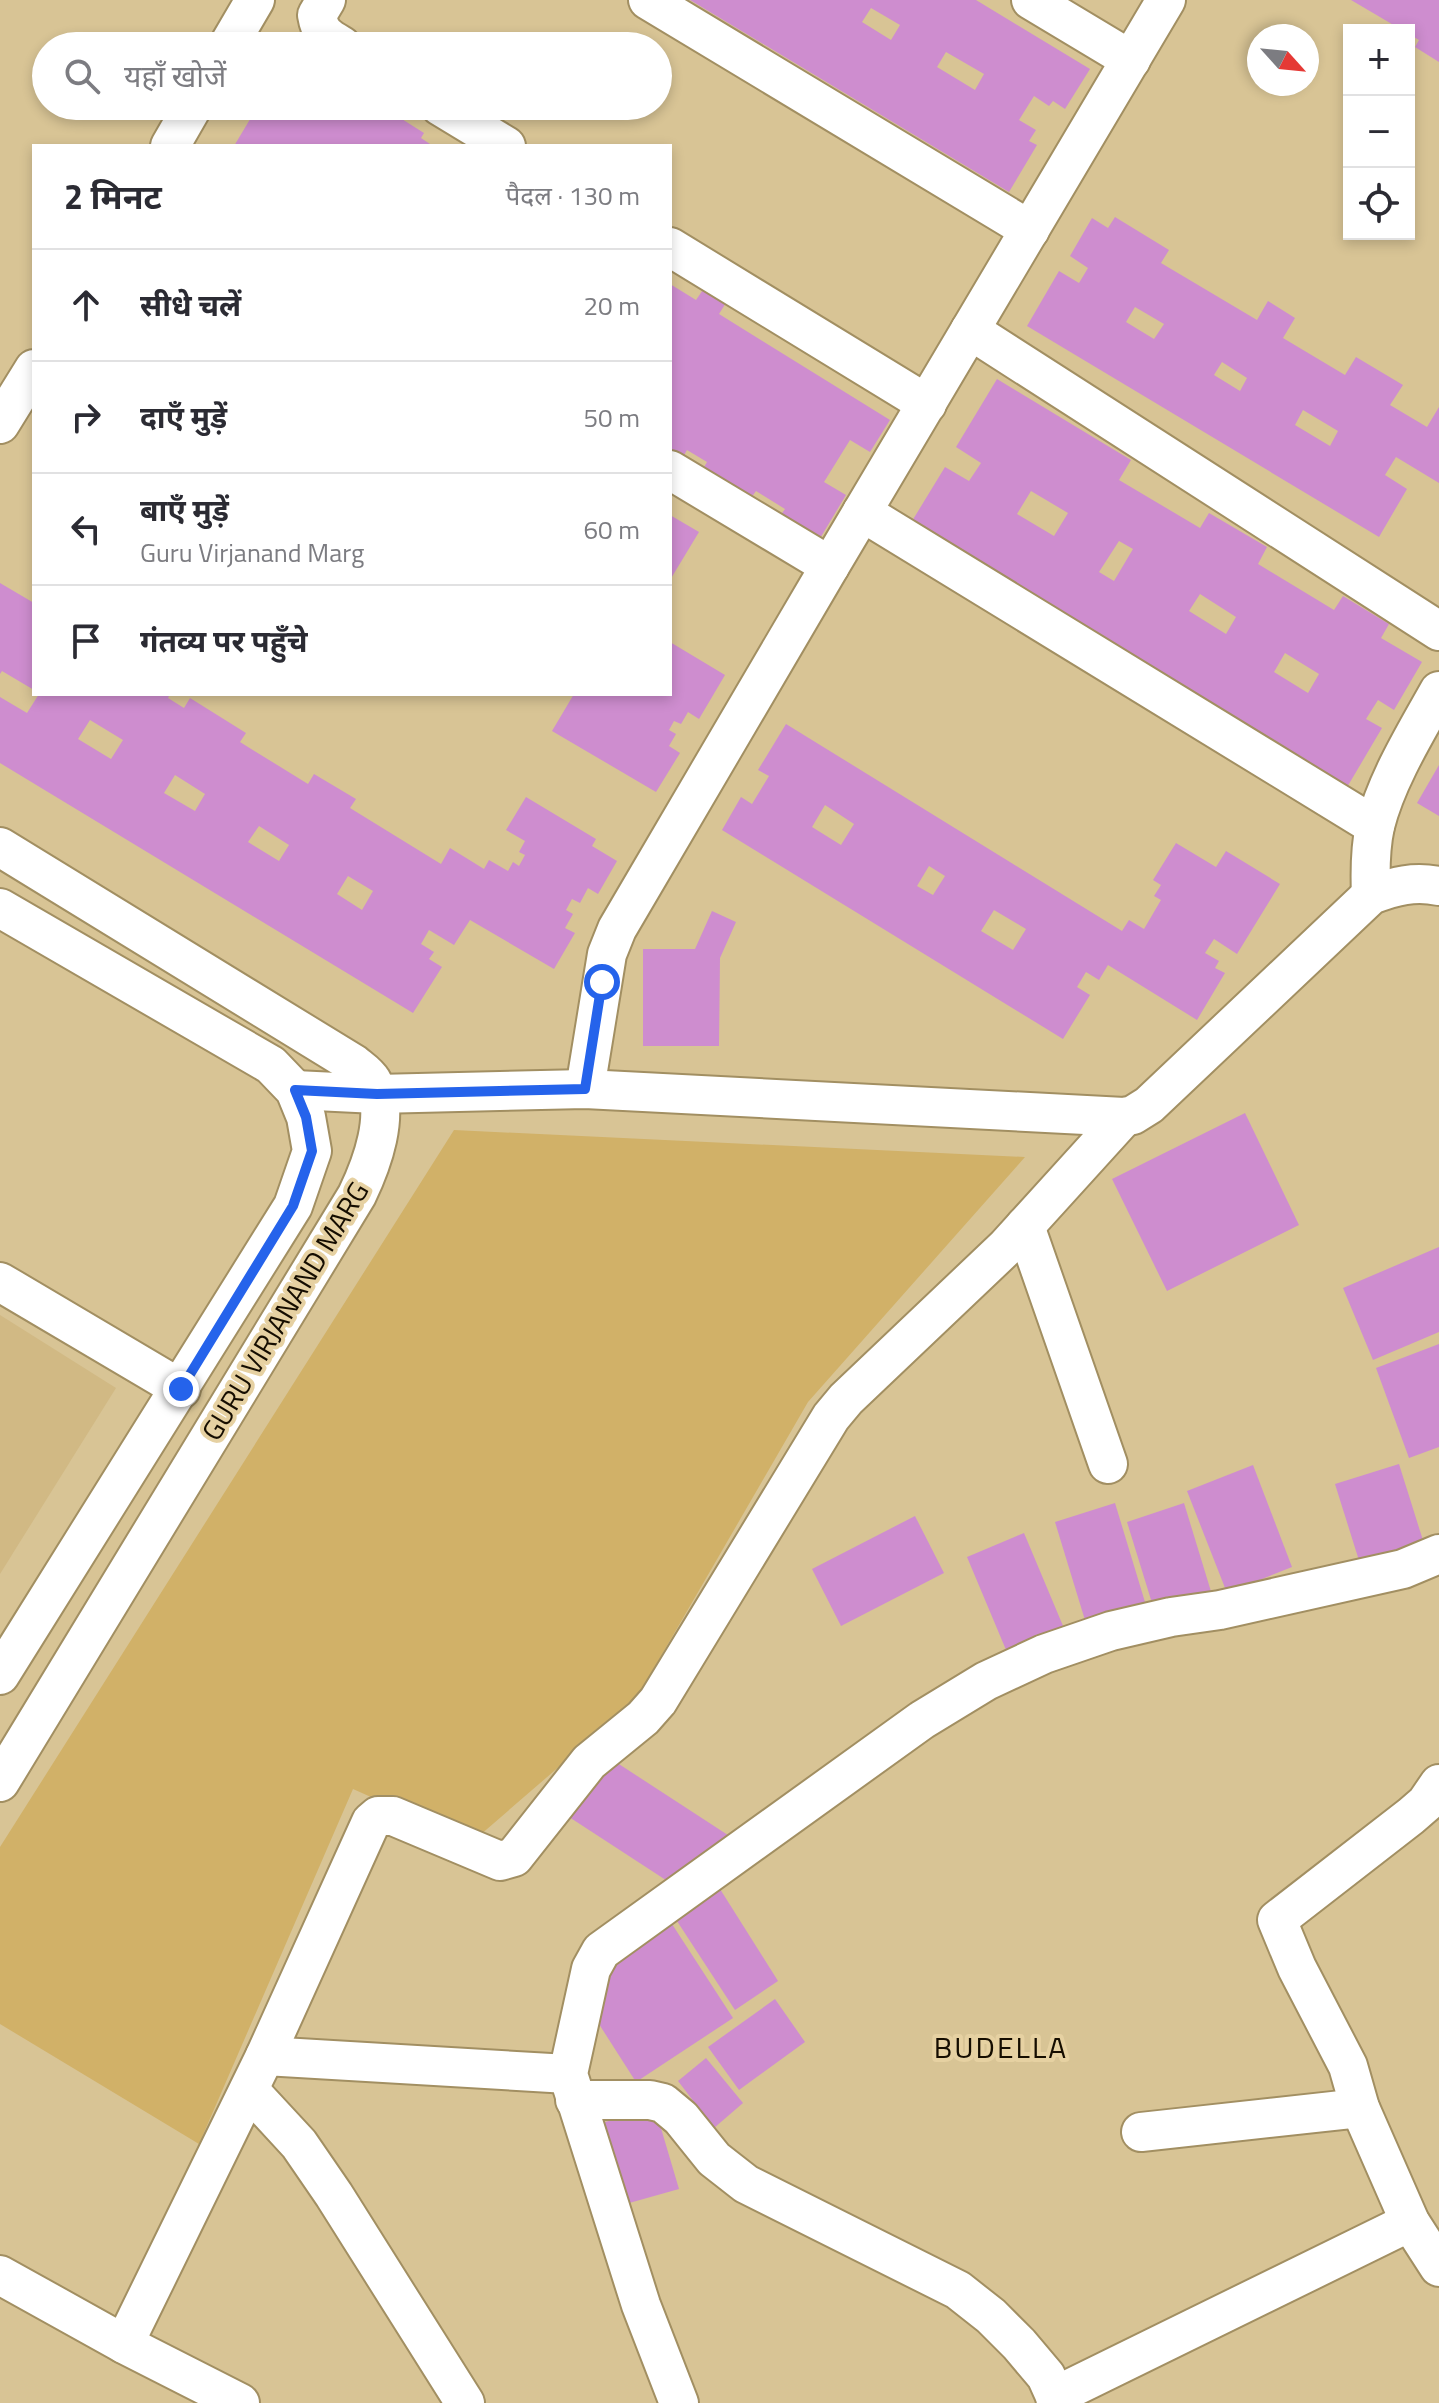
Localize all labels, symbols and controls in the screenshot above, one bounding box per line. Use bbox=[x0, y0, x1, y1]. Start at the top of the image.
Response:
north arrow bbox=[1247, 24, 1319, 96]
map controls bbox=[1343, 24, 1415, 240]
button: + bbox=[1343, 24, 1415, 96]
search box bbox=[32, 32, 672, 120]
text: यहाँ खोजें bbox=[124, 53, 226, 99]
icon: search bbox=[60, 54, 104, 98]
button: − bbox=[1343, 96, 1415, 168]
button: locate bbox=[1343, 168, 1415, 240]
text: 2 मिनट bbox=[64, 170, 162, 222]
text: पैदल · 130 m bbox=[506, 176, 640, 215]
text: सीधे चलें bbox=[140, 282, 241, 328]
icon: ahead bbox=[64, 283, 108, 327]
text: 20 m bbox=[583, 286, 640, 325]
text: दाएँ मुड़ें bbox=[140, 394, 227, 440]
icon: right bbox=[64, 395, 108, 439]
text: 50 m bbox=[583, 398, 640, 437]
text: बाएँ मुड़ें bbox=[140, 487, 229, 533]
icon: left bbox=[64, 507, 108, 551]
text: 60 m bbox=[583, 510, 640, 549]
text: Guru Virjanand Marg bbox=[140, 533, 364, 572]
text: गंतव्य पर पहुँचे bbox=[140, 618, 307, 664]
icon: arrive bbox=[64, 619, 108, 663]
route start bbox=[584, 964, 620, 1000]
street label: GURU VIRJANAND MARG bbox=[190, 1173, 379, 1448]
route end bbox=[163, 1371, 199, 1407]
district label: BUDELLA bbox=[934, 2024, 1068, 2070]

